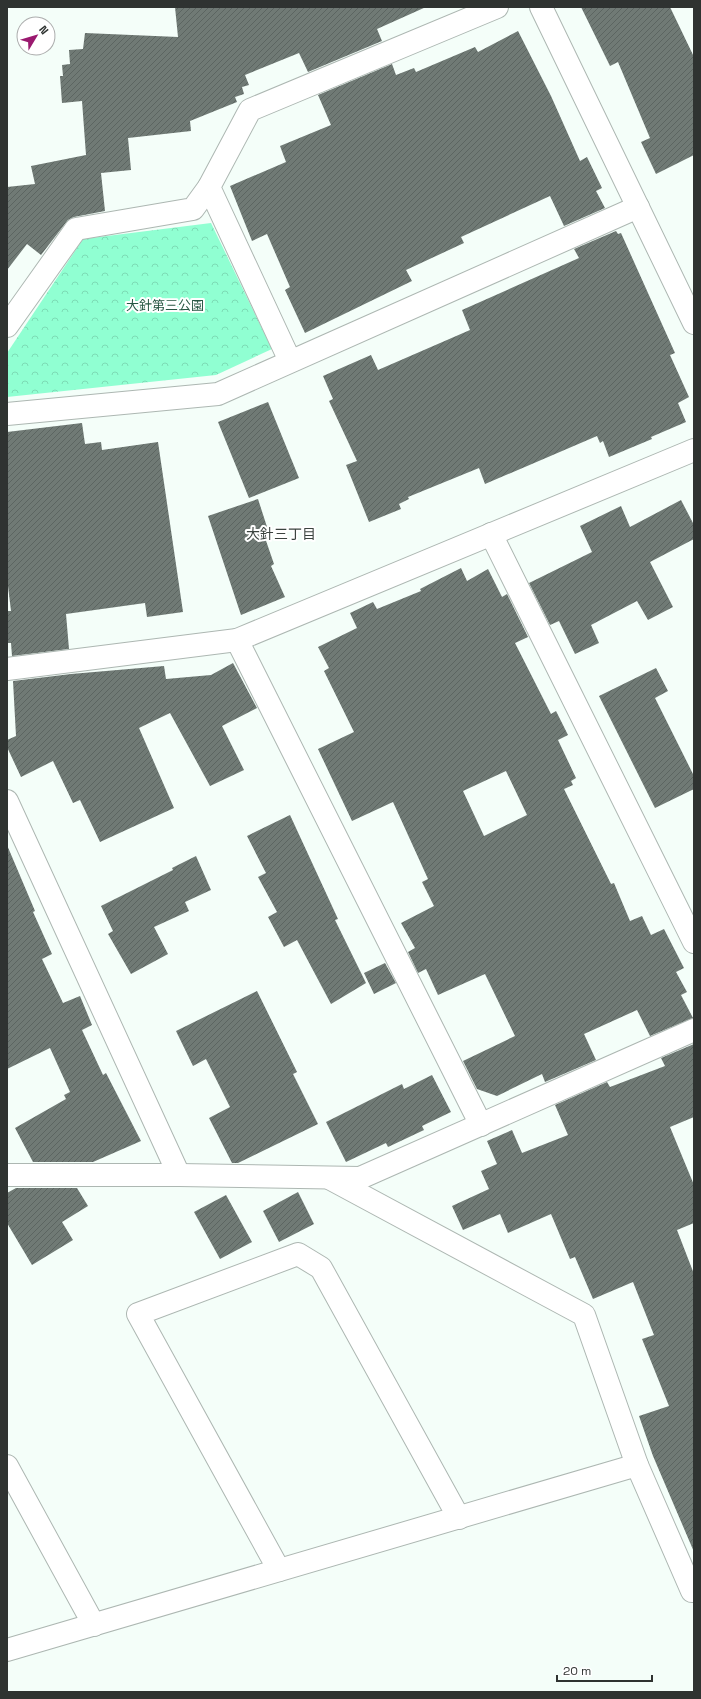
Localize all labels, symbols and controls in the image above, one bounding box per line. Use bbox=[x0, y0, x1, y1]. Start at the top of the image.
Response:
north arrow bbox=[16, 16, 56, 56]
text: N bbox=[36, 23, 52, 37]
park label: 大針第三公園 bbox=[126, 297, 204, 314]
district label: 大針三丁目 bbox=[246, 525, 316, 543]
scale bar bbox=[557, 1657, 652, 1683]
text: 20 m bbox=[563, 1663, 591, 1679]

